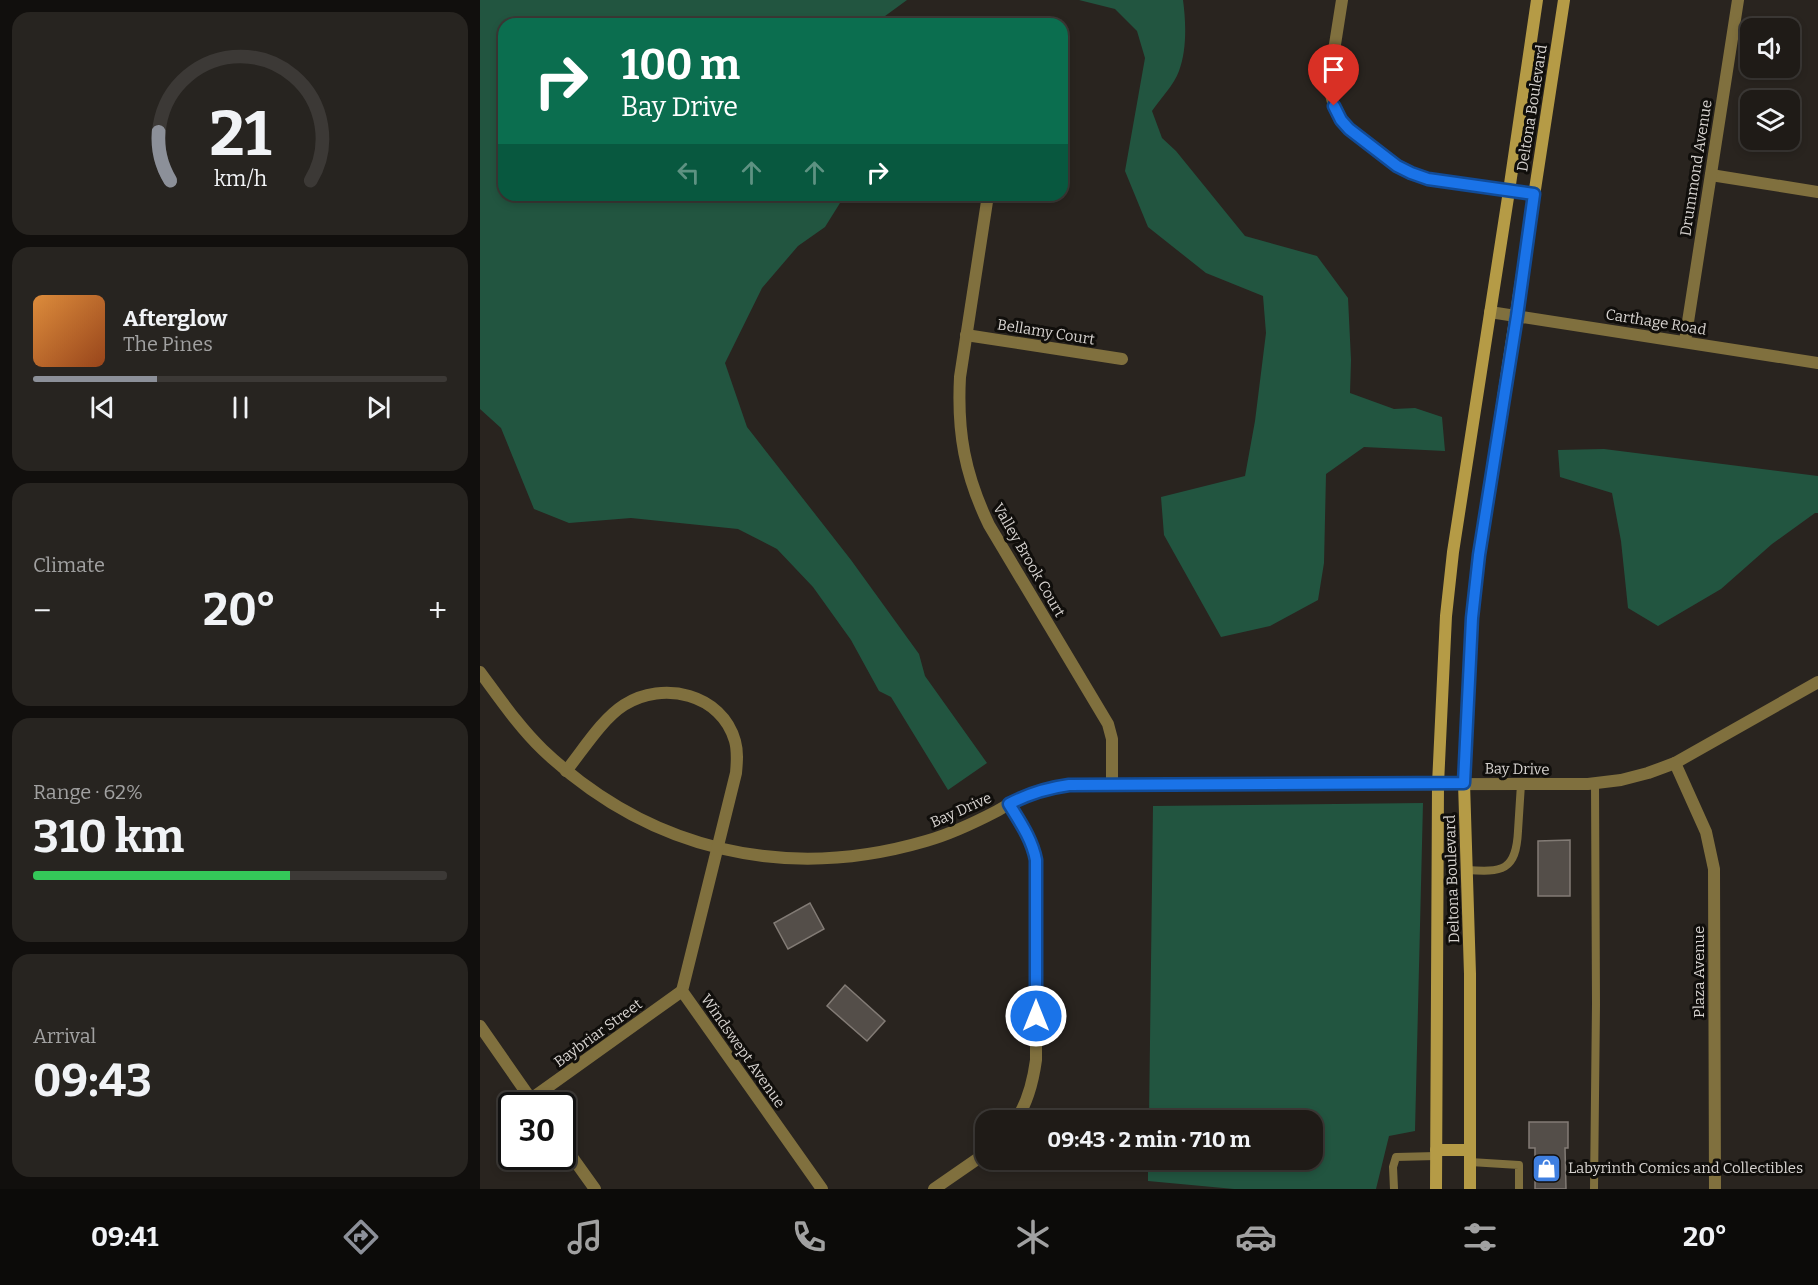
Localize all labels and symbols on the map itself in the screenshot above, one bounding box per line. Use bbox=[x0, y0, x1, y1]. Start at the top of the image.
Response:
street label: Deltona Boulevard bbox=[1513, 43, 1551, 173]
pin bbox=[1308, 44, 1359, 106]
street label: Drummond Avenue bbox=[1676, 99, 1716, 237]
street label: Carthage Road bbox=[1604, 305, 1708, 339]
street label: Bellamy Court bbox=[996, 315, 1097, 349]
street label: Valley Brook Court bbox=[989, 500, 1069, 621]
street label: Bay Drive bbox=[1484, 759, 1550, 779]
street label: Bay Drive bbox=[928, 789, 994, 831]
street label: Deltona Boulevard bbox=[1441, 814, 1463, 943]
street label: Plaza Avenue bbox=[1690, 926, 1708, 1018]
position arrow bbox=[1004, 984, 1068, 1048]
street label: Windswept Avenue bbox=[697, 991, 789, 1111]
street label: Baybriar Street bbox=[550, 995, 646, 1071]
speed limit sign: 30 bbox=[498, 1092, 576, 1170]
shop icon: Labyrinth Comics and Collectibles bbox=[1531, 1152, 1563, 1184]
place label: Labyrinth Comics and Collectibles bbox=[1568, 1159, 1803, 1177]

